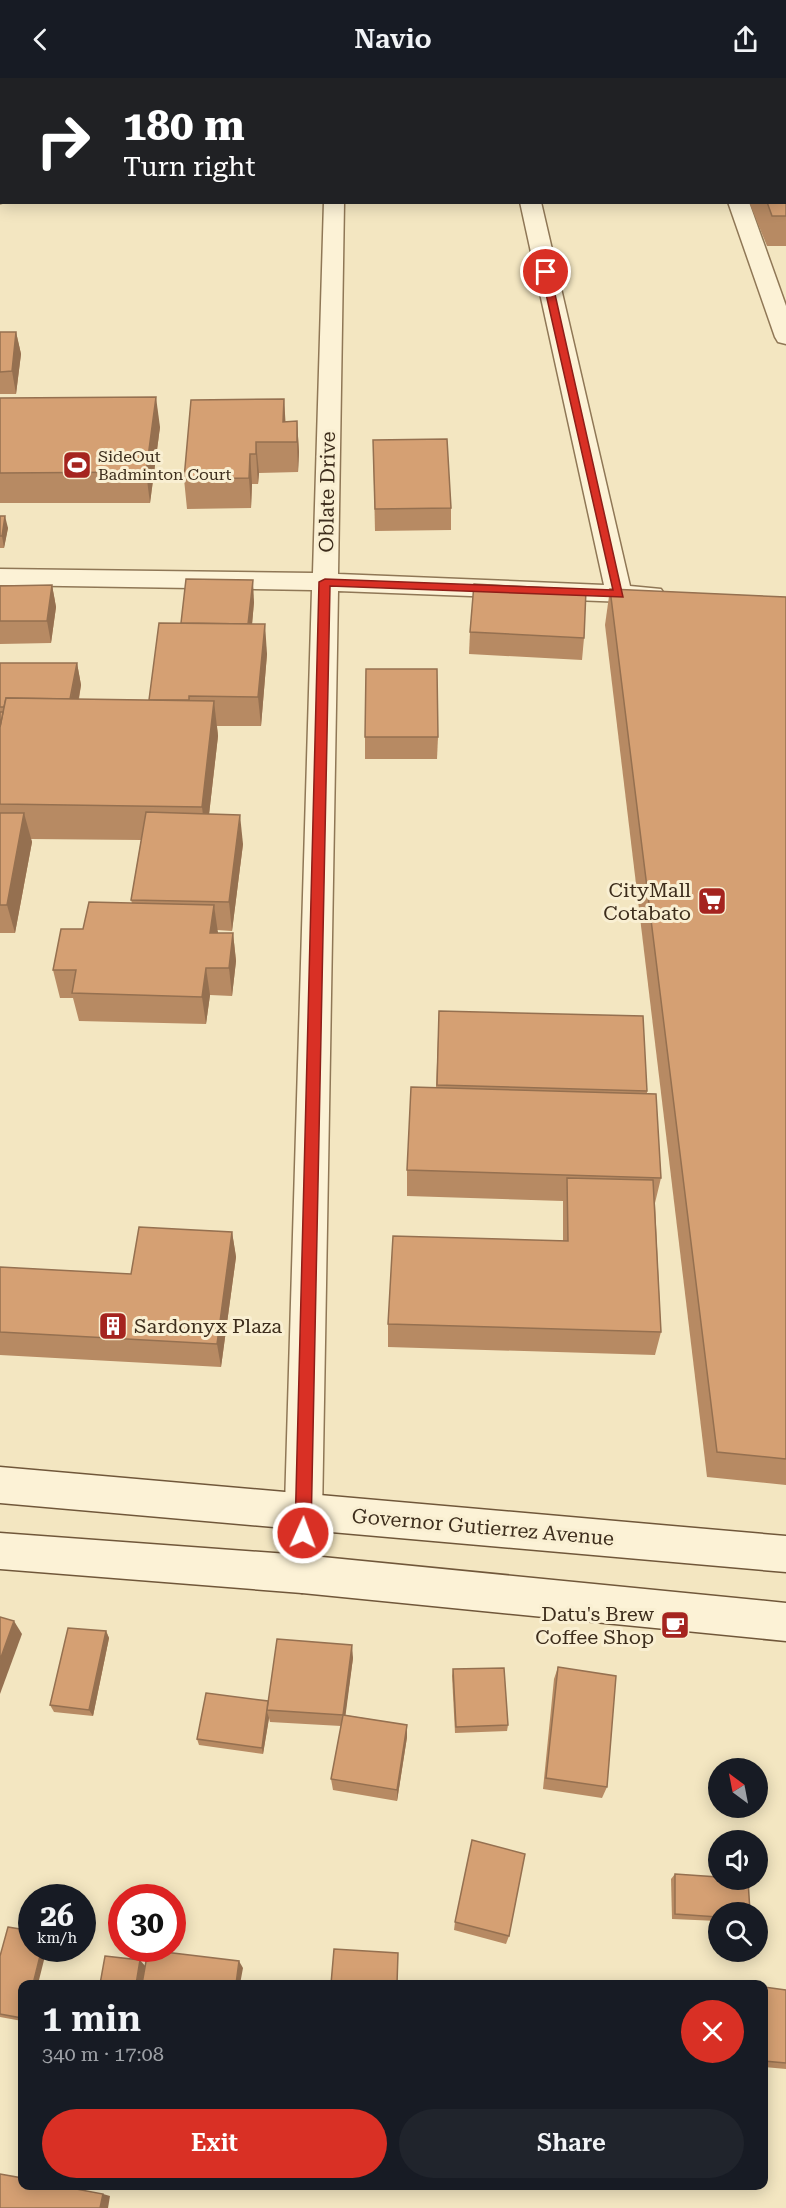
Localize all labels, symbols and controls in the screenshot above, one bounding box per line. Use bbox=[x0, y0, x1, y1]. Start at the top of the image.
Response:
icon: back bbox=[24, 23, 57, 56]
text: Navio bbox=[354, 23, 432, 55]
icon: share bbox=[729, 23, 762, 56]
text: 180 m bbox=[123, 101, 245, 150]
icon: right bbox=[24, 102, 102, 180]
text: Turn right bbox=[123, 151, 256, 183]
pin bbox=[520, 246, 571, 297]
icon: arrive bbox=[529, 255, 562, 288]
street label: Oblate Drive bbox=[314, 431, 340, 553]
place label: SideOut Badminton Court bbox=[98, 447, 232, 484]
sports icon: SideOut Badminton Court bbox=[61, 449, 93, 481]
place label: CityMall Cotabato bbox=[603, 878, 691, 925]
supermarket icon: CityMall Cotabato bbox=[696, 885, 728, 917]
building icon: Sardonyx Plaza bbox=[97, 1310, 129, 1342]
place label: Sardonyx Plaza bbox=[134, 1314, 282, 1338]
position arrow bbox=[271, 1501, 335, 1565]
street label: Governor Gutierrez Avenue bbox=[351, 1504, 615, 1550]
place label: Datu's Brew Coffee Shop bbox=[535, 1602, 654, 1649]
cafe icon: Datu's Brew Coffee Shop bbox=[659, 1609, 691, 1641]
north arrow bbox=[708, 1758, 768, 1818]
map controls bbox=[708, 1758, 768, 1962]
button: sound bbox=[708, 1830, 768, 1890]
speed limit sign: 30 bbox=[108, 1884, 186, 1962]
text: 26 bbox=[40, 1898, 74, 1933]
button: search bbox=[708, 1902, 768, 1962]
text: km/h bbox=[37, 1929, 77, 1947]
text: 1 min bbox=[42, 1998, 141, 2040]
button: close bbox=[681, 2000, 744, 2063]
text: 340 m · 17:08 bbox=[42, 2042, 164, 2066]
button: Exit bbox=[42, 2109, 387, 2178]
button: Share bbox=[399, 2109, 744, 2178]

